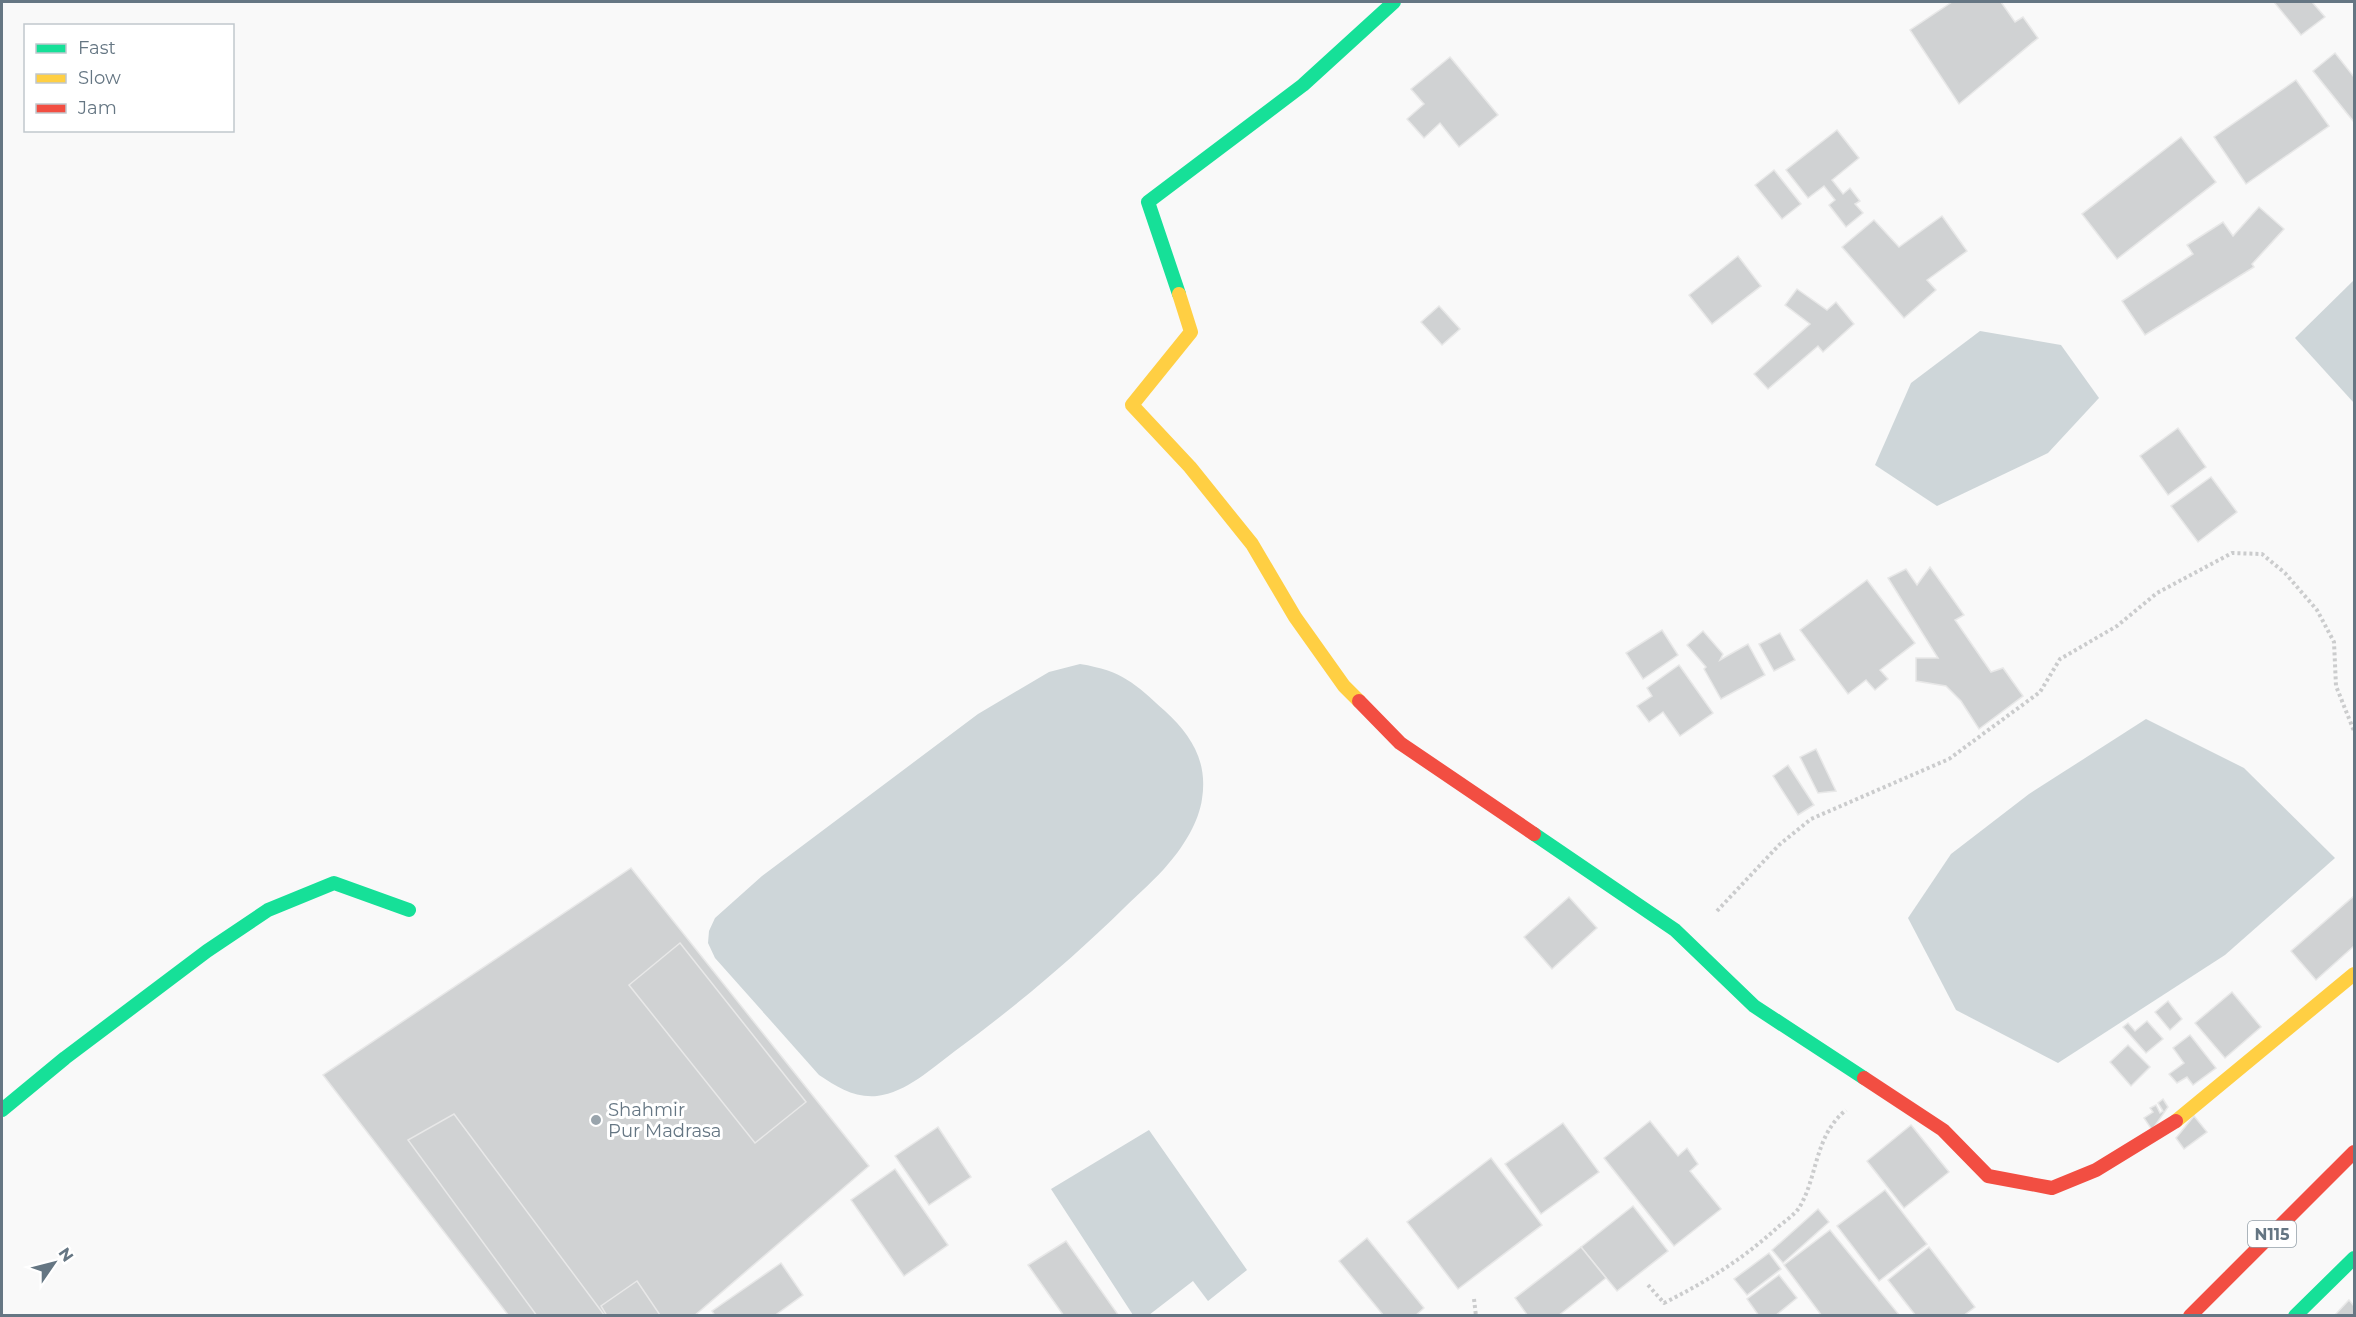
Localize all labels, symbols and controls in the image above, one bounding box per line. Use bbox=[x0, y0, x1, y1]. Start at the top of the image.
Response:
legend bbox=[24, 24, 234, 132]
text: Fast bbox=[78, 37, 116, 59]
text: Slow bbox=[78, 67, 121, 89]
text: Jam bbox=[77, 97, 117, 119]
place label: Shahmir Pur Madrasa bbox=[608, 1099, 721, 1142]
marker: Shahmir Pur Madrasa bbox=[589, 1113, 603, 1127]
road number: N115 bbox=[2248, 1221, 2296, 1247]
north arrow bbox=[24, 1233, 84, 1293]
text: N bbox=[54, 1244, 77, 1265]

